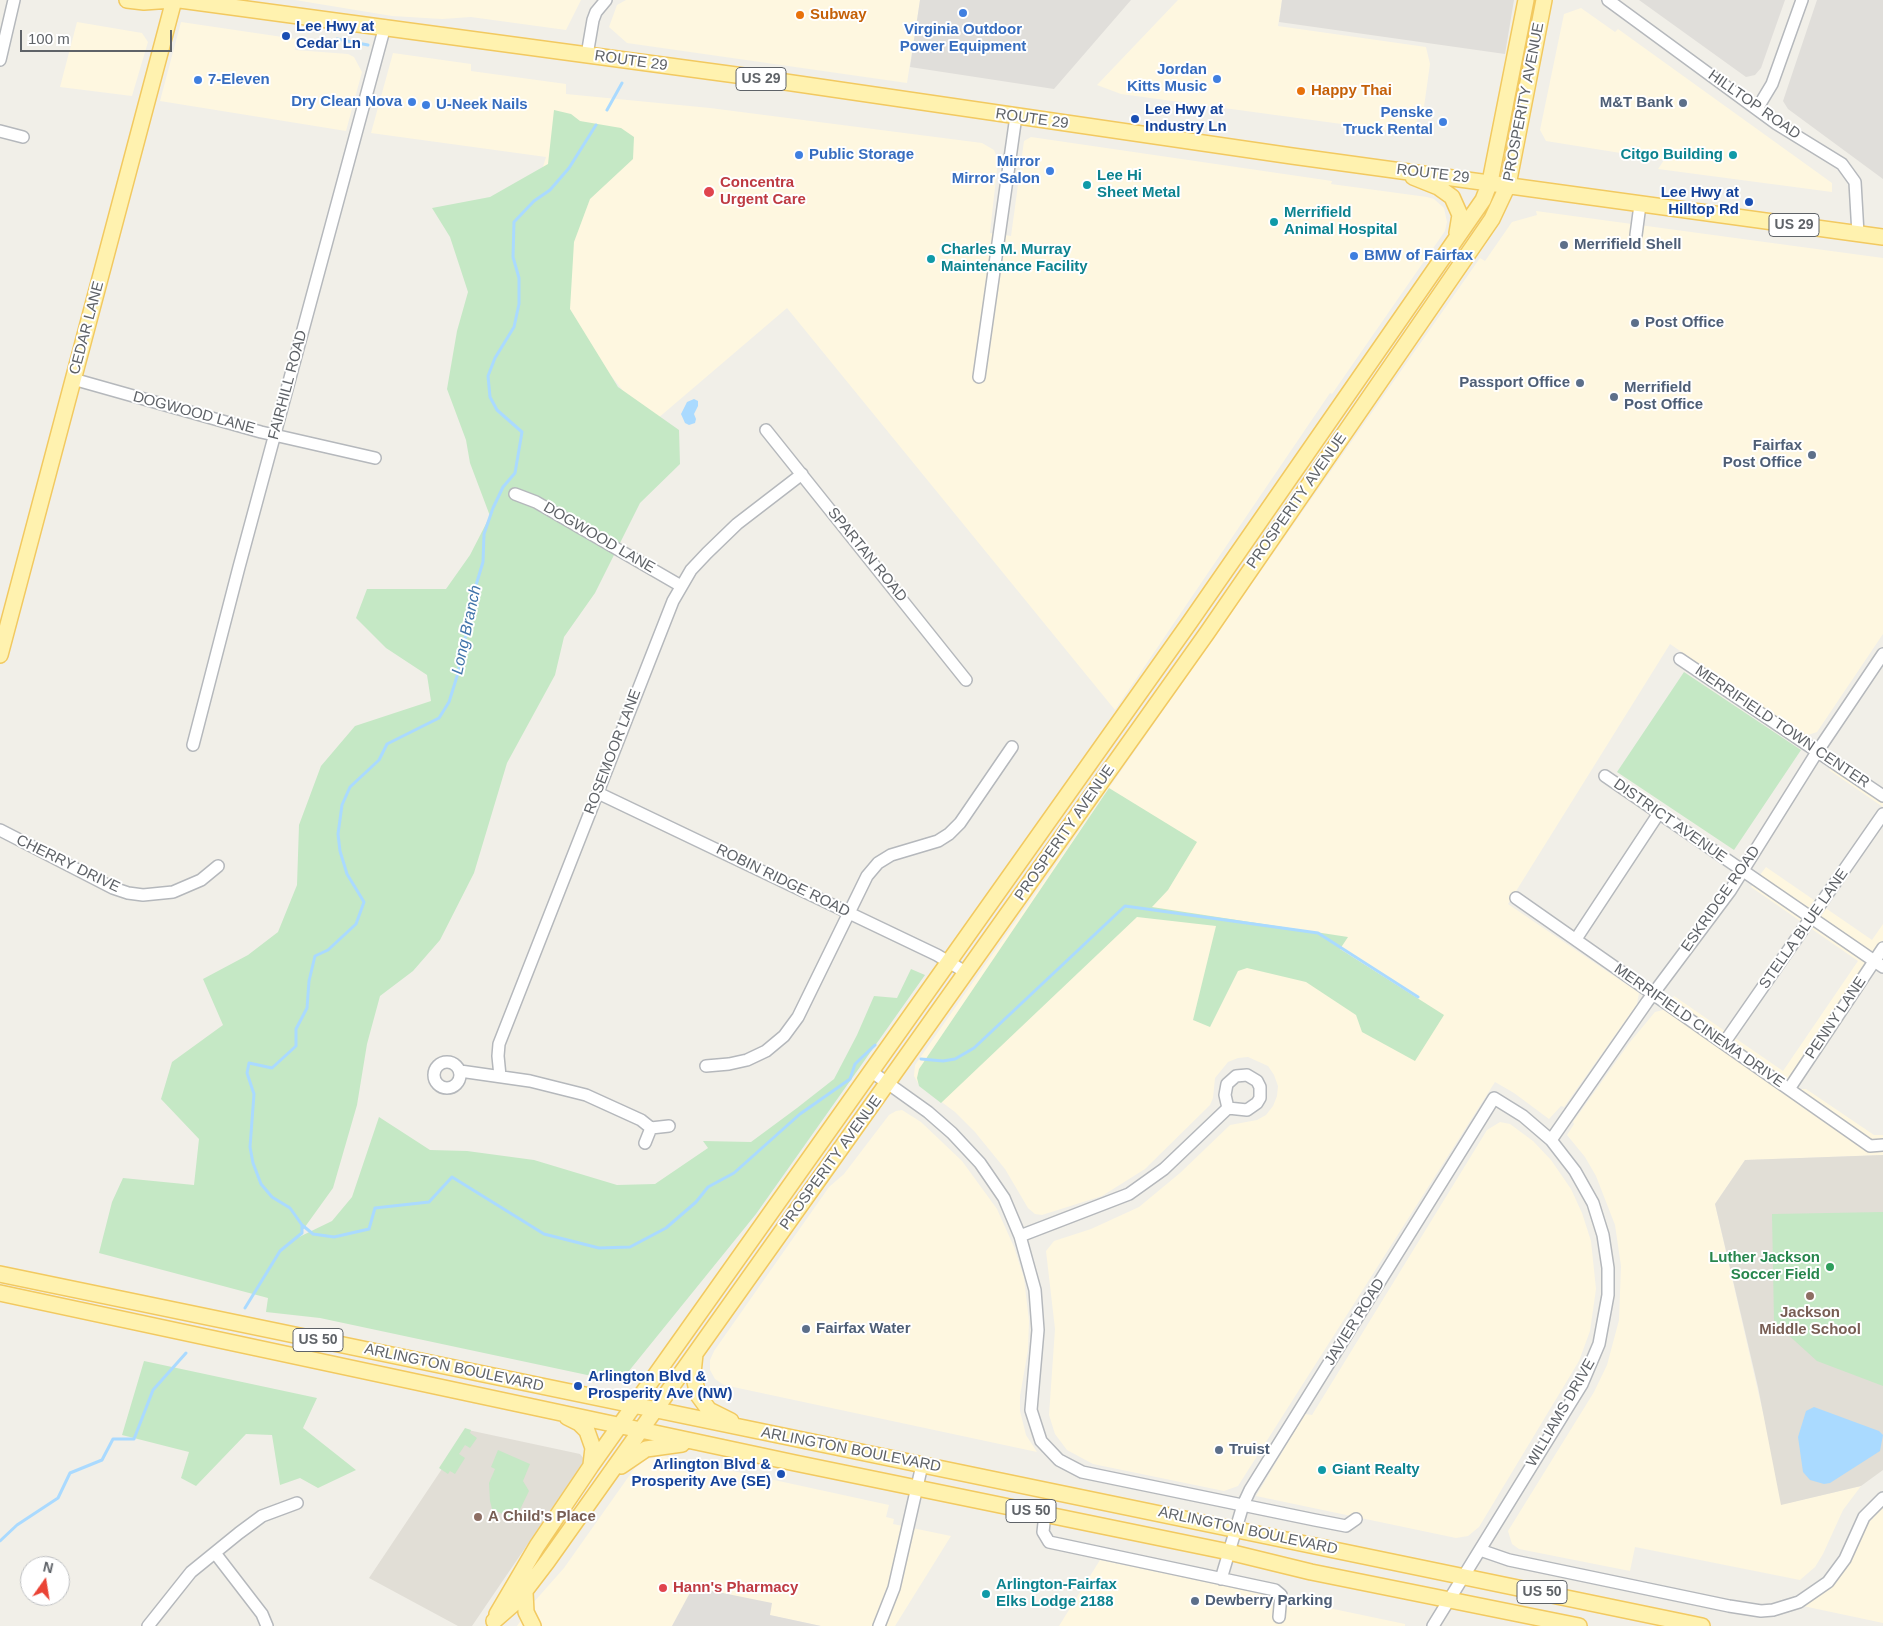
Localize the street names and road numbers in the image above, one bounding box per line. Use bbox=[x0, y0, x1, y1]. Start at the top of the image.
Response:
street label: PROSPERITY AVENUE bbox=[1500, 21, 1548, 183]
street label: ROUTE 29 bbox=[593, 47, 669, 75]
street label: HILLTOP ROAD bbox=[1704, 66, 1804, 144]
road number: US 29 bbox=[736, 68, 786, 90]
street label: ROUTE 29 bbox=[994, 105, 1070, 133]
street label: ROUTE 29 bbox=[1396, 161, 1470, 187]
road number: US 29 bbox=[1769, 214, 1819, 236]
street label: CEDAR LANE bbox=[66, 279, 108, 377]
street label: FAIRHILL ROAD bbox=[265, 328, 311, 442]
street label: DOGWOOD LANE bbox=[131, 388, 257, 438]
street label: PROSPERITY AVENUE bbox=[1243, 430, 1351, 572]
street label: DOGWOOD LANE bbox=[540, 499, 658, 577]
street label: SPARTAN ROAD bbox=[824, 504, 910, 606]
street label: MERRIFIELD TOWN CENTER bbox=[1691, 662, 1873, 792]
street label: ROSEMOOR LANE bbox=[581, 687, 645, 817]
street label: PROSPERITY AVENUE bbox=[1011, 762, 1119, 904]
street label: DISTRICT AVENUE bbox=[1610, 775, 1730, 867]
street label: CHERRY DRIVE bbox=[13, 831, 123, 897]
street label: ROBIN RIDGE ROAD bbox=[713, 841, 853, 921]
street label: ESKRIDGE ROAD bbox=[1678, 843, 1764, 955]
street label: STELLA BLUE LANE bbox=[1756, 865, 1852, 993]
street label: MERRIFIELD CINEMA DRIVE bbox=[1611, 960, 1787, 1092]
street label: PENNY LANE bbox=[1802, 974, 1870, 1062]
street label: PROSPERITY AVENUE bbox=[776, 1092, 886, 1234]
street label: JAVIER ROAD bbox=[1321, 1275, 1389, 1369]
road number: US 50 bbox=[293, 1328, 343, 1352]
street label: ARLINGTON BOULEVARD bbox=[363, 1340, 545, 1396]
street label: WILLIAMS DRIVE bbox=[1523, 1356, 1599, 1470]
street label: ARLINGTON BOULEVARD bbox=[760, 1424, 942, 1476]
road number: US 50 bbox=[1006, 1500, 1056, 1522]
street label: ARLINGTON BOULEVARD bbox=[1157, 1503, 1339, 1559]
road number: US 50 bbox=[1517, 1580, 1567, 1604]

